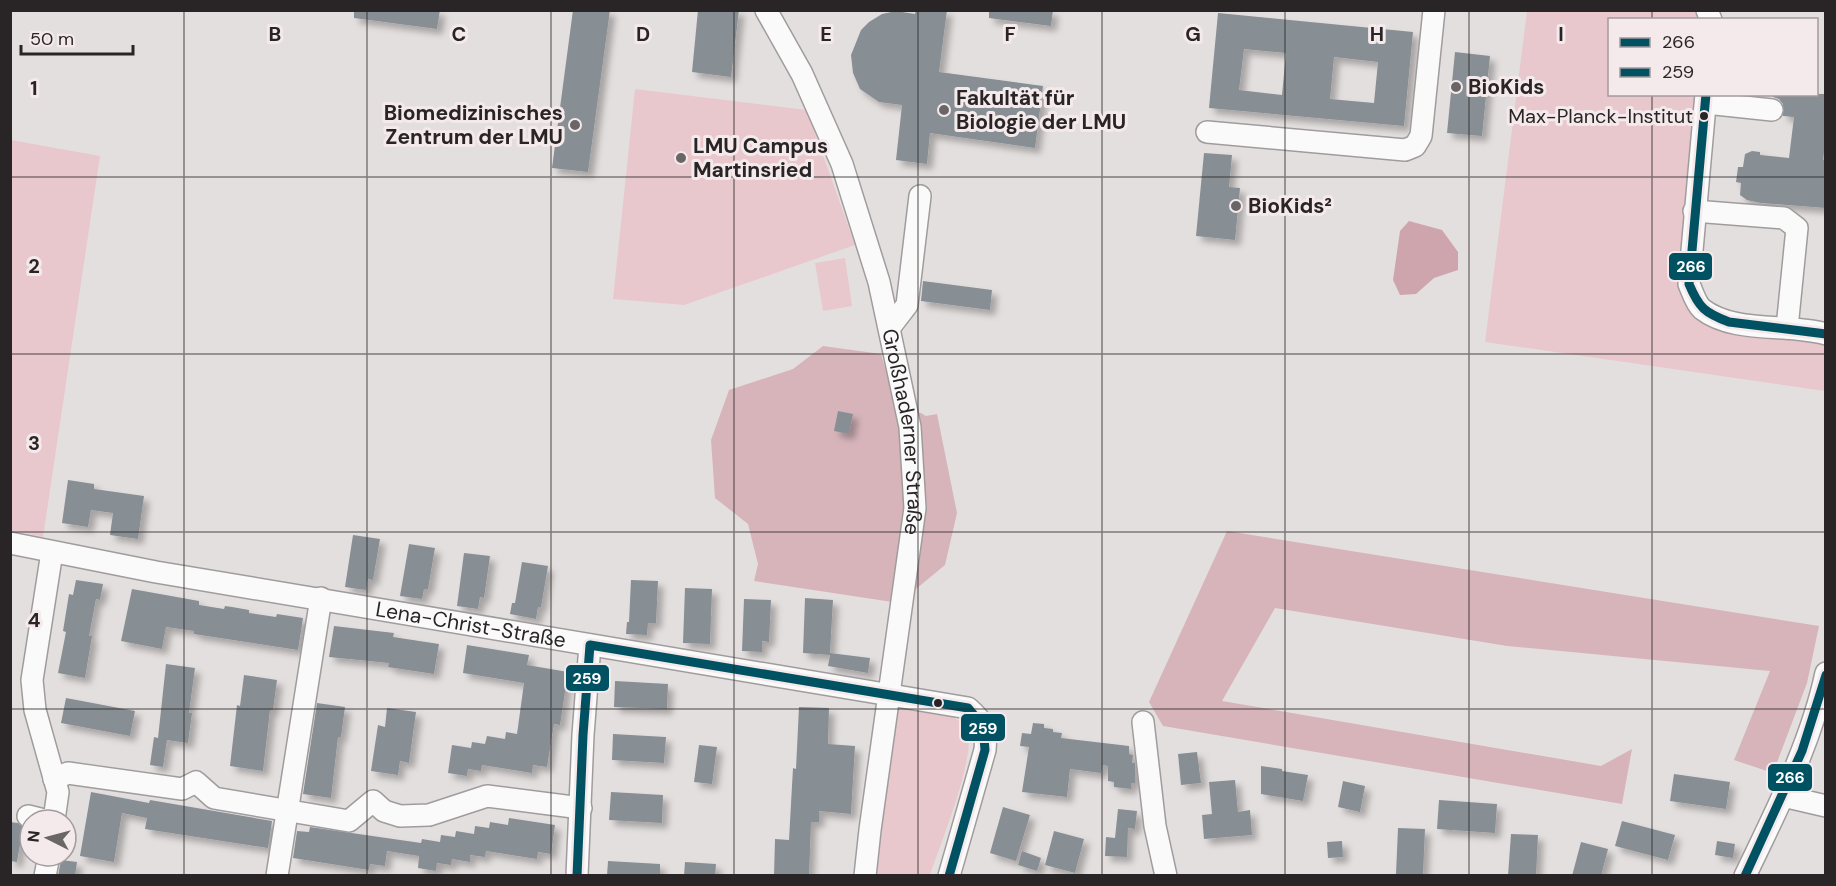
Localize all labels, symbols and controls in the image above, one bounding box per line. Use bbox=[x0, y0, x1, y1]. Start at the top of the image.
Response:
scale bar bbox=[21, 18, 134, 56]
legend bbox=[1608, 18, 1818, 96]
text: B bbox=[269, 21, 281, 47]
text: C bbox=[452, 21, 466, 47]
text: D bbox=[636, 21, 650, 47]
text: E bbox=[820, 21, 832, 47]
text: F bbox=[1004, 21, 1016, 47]
text: G bbox=[1185, 21, 1201, 47]
text: H bbox=[1370, 21, 1384, 47]
text: I bbox=[1558, 21, 1564, 47]
text: 50 m bbox=[30, 27, 74, 51]
text: 266 bbox=[1662, 30, 1695, 54]
text: 259 bbox=[1662, 60, 1694, 84]
place label: BioKids bbox=[1468, 73, 1544, 101]
text: 1 bbox=[30, 75, 38, 101]
marker: BioKids bbox=[1449, 80, 1463, 94]
place label: Fakultät für Biologie der LMU bbox=[956, 84, 1126, 136]
place label: Biomedizinisches Zentrum der LMU bbox=[384, 99, 563, 151]
marker: Fakultät für Biologie der LMU bbox=[937, 103, 951, 117]
place label: Max-Planck-Institut bbox=[1508, 103, 1693, 129]
marker: Max-Planck-Institut bbox=[1698, 110, 1710, 122]
marker: Biomedizinisches Zentrum der LMU bbox=[568, 118, 582, 132]
place label: LMU Campus Martinsried bbox=[693, 132, 828, 184]
marker: LMU Campus Martinsried bbox=[674, 151, 688, 165]
place label: BioKids² bbox=[1248, 192, 1332, 220]
marker: BioKids² bbox=[1229, 199, 1243, 213]
line badge: 266 bbox=[1668, 252, 1713, 281]
text: 2 bbox=[28, 253, 40, 279]
text: 266 bbox=[1676, 256, 1706, 277]
street label: Großhaderner Straße bbox=[875, 326, 929, 537]
text: 3 bbox=[28, 430, 40, 456]
street label: Lena-Christ-Straße bbox=[374, 595, 568, 654]
text: 4 bbox=[28, 607, 41, 633]
line badge: 259 bbox=[565, 664, 610, 692]
text: 259 bbox=[573, 668, 601, 689]
unlabelled marker bbox=[932, 697, 944, 709]
line badge: 259 bbox=[960, 713, 1006, 742]
text: 259 bbox=[969, 718, 997, 739]
line badge: 266 bbox=[1767, 763, 1813, 792]
text: 266 bbox=[1775, 767, 1805, 788]
north arrow bbox=[18, 808, 78, 868]
text: N bbox=[23, 830, 45, 843]

